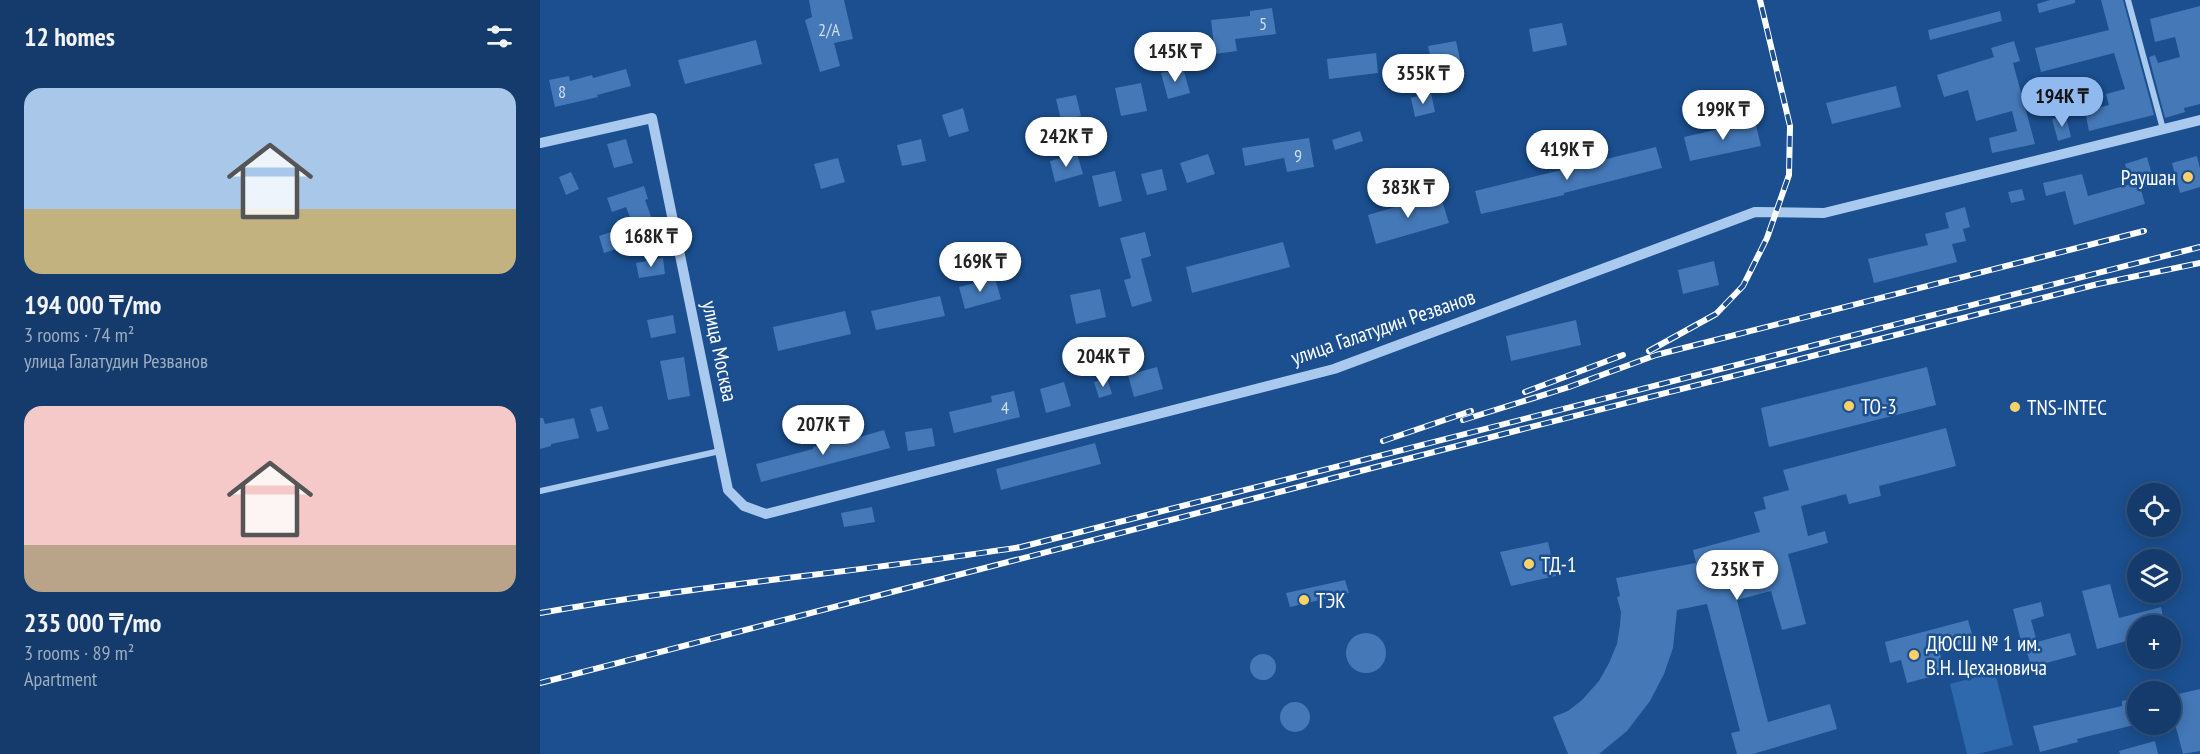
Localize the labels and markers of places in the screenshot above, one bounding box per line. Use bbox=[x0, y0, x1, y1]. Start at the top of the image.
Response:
pin: 145K ₸ bbox=[1126, 32, 1224, 83]
pin: 355K ₸ bbox=[1374, 54, 1472, 105]
pin: 194K ₸ bbox=[2013, 77, 2111, 128]
pin: 199K ₸ bbox=[1674, 90, 1772, 141]
pin: 242K ₸ bbox=[1017, 117, 1115, 168]
pin: 419K ₸ bbox=[1518, 130, 1616, 181]
place label: Раушан bbox=[2121, 164, 2176, 191]
pin: 383K ₸ bbox=[1359, 168, 1457, 219]
marker: Раушан bbox=[2181, 170, 2195, 184]
pin: 168K ₸ bbox=[602, 217, 700, 268]
pin: 169K ₸ bbox=[931, 242, 1029, 293]
pin: 204K ₸ bbox=[1054, 337, 1152, 388]
place label: ТО-3 bbox=[1861, 393, 1897, 420]
place label: TNS-INTEC bbox=[2027, 394, 2107, 421]
marker: ТО-3 bbox=[1842, 399, 1856, 413]
marker: TNS-INTEC bbox=[2008, 400, 2022, 414]
pin: 207K ₸ bbox=[774, 405, 872, 456]
pin: 235K ₸ bbox=[1688, 550, 1786, 601]
place label: ТД-1 bbox=[1541, 551, 1576, 578]
marker: ТД-1 bbox=[1522, 557, 1536, 571]
place label: ТЭК bbox=[1316, 587, 1346, 614]
marker: ТЭК bbox=[1297, 593, 1311, 607]
place label: ДЮСШ № 1 им. В.Н. Цехановича bbox=[1926, 630, 2047, 681]
marker: ДЮСШ № 1 им. В.Н. Цехановича bbox=[1907, 648, 1921, 662]

